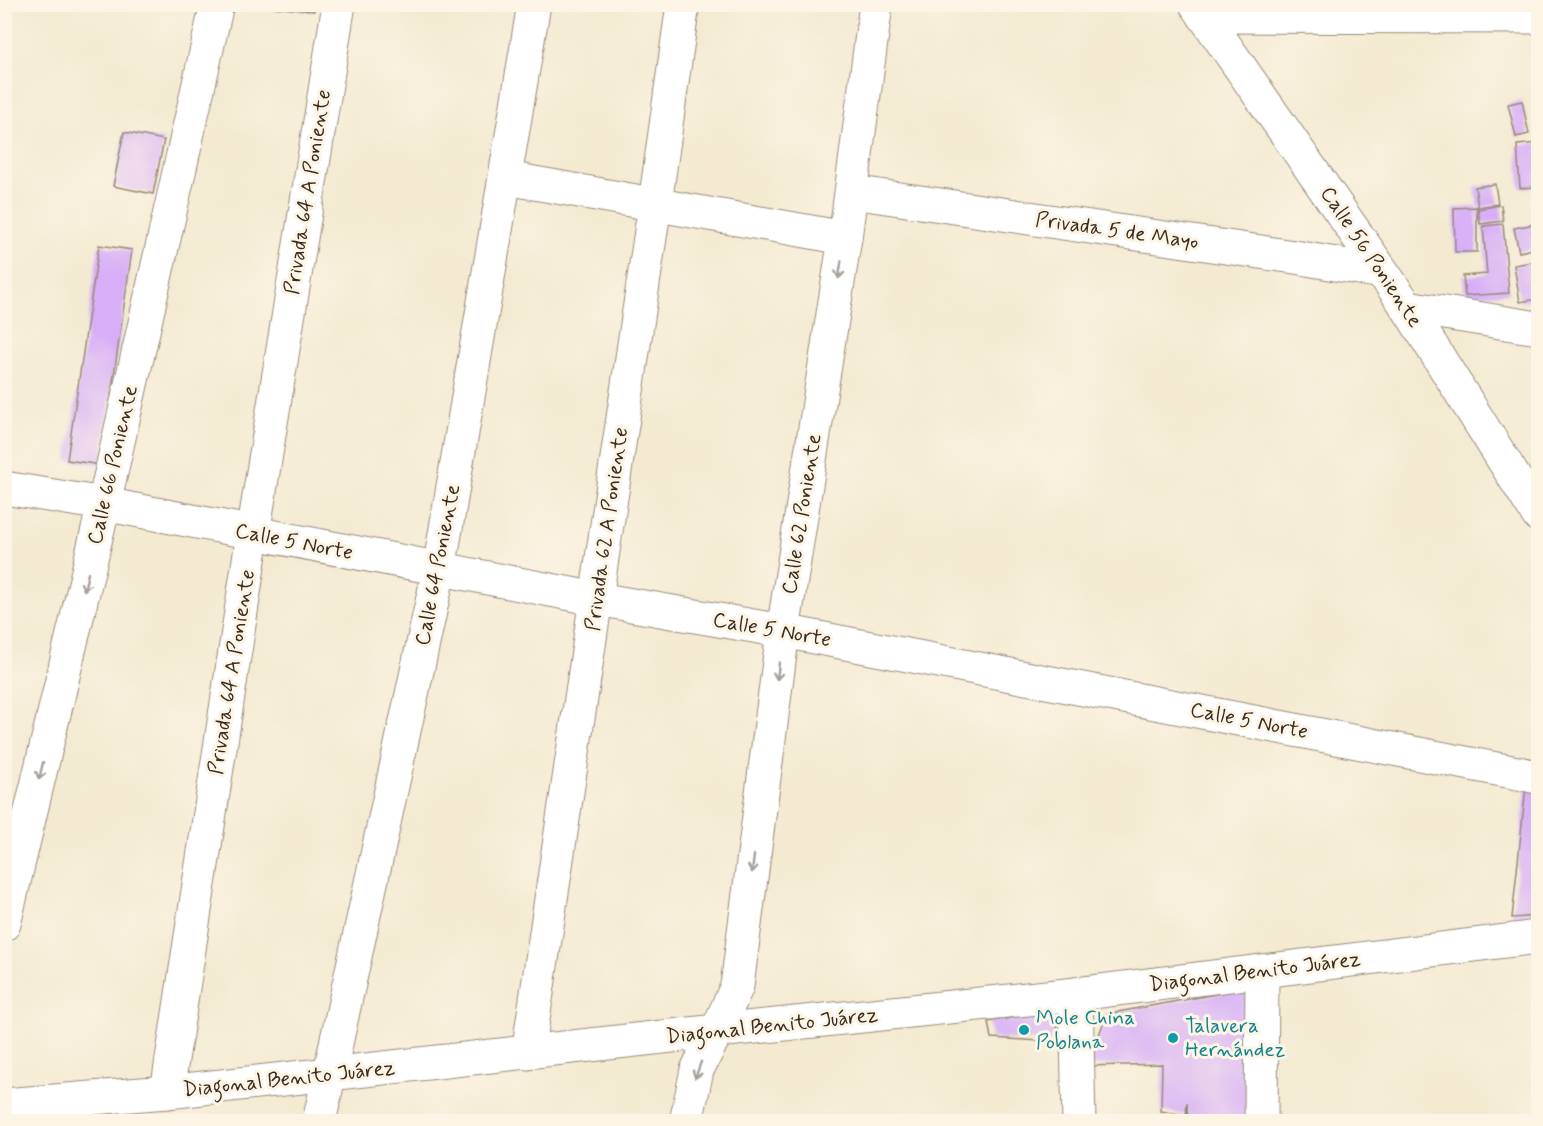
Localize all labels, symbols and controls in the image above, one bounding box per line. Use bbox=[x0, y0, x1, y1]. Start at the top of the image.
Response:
street label: Privada 64 A Poniente bbox=[278, 87, 338, 297]
street label: Calle 56 Poniente bbox=[1313, 181, 1429, 333]
street label: Privada 5 de Mayo bbox=[1034, 206, 1200, 256]
one-way arrow bbox=[834, 260, 845, 280]
street label: Calle 66 Poniente bbox=[81, 383, 145, 547]
street label: Privada 62 A Poniente bbox=[579, 425, 635, 633]
street label: Calle 62 Poniente bbox=[775, 432, 829, 596]
street label: Calle 64 Poniente bbox=[409, 482, 467, 648]
street label: Calle 5 Norte bbox=[233, 517, 355, 567]
street label: Privada 64 A Poniente bbox=[202, 567, 262, 777]
one-way arrow bbox=[79, 572, 91, 591]
street label: Calle 5 Norte bbox=[711, 606, 833, 654]
one-way arrow bbox=[772, 660, 783, 680]
street label: Calle 5 Norte bbox=[1188, 696, 1310, 746]
one-way arrow bbox=[34, 762, 46, 781]
one-way arrow bbox=[747, 854, 758, 874]
street label: Diagonal Benito Juárez bbox=[1148, 945, 1363, 1001]
street label: Diagonal Benito Juárez bbox=[665, 1001, 880, 1053]
place label: Mole China Poblana bbox=[1036, 1004, 1135, 1056]
place label: Talavera Hernández bbox=[1185, 1012, 1286, 1064]
marker: Mole China Poblana bbox=[1017, 1023, 1031, 1037]
marker: Talavera Hernández bbox=[1166, 1031, 1180, 1045]
street label: Diagonal Benito Juárez bbox=[182, 1054, 397, 1106]
one-way arrow bbox=[692, 1061, 703, 1079]

